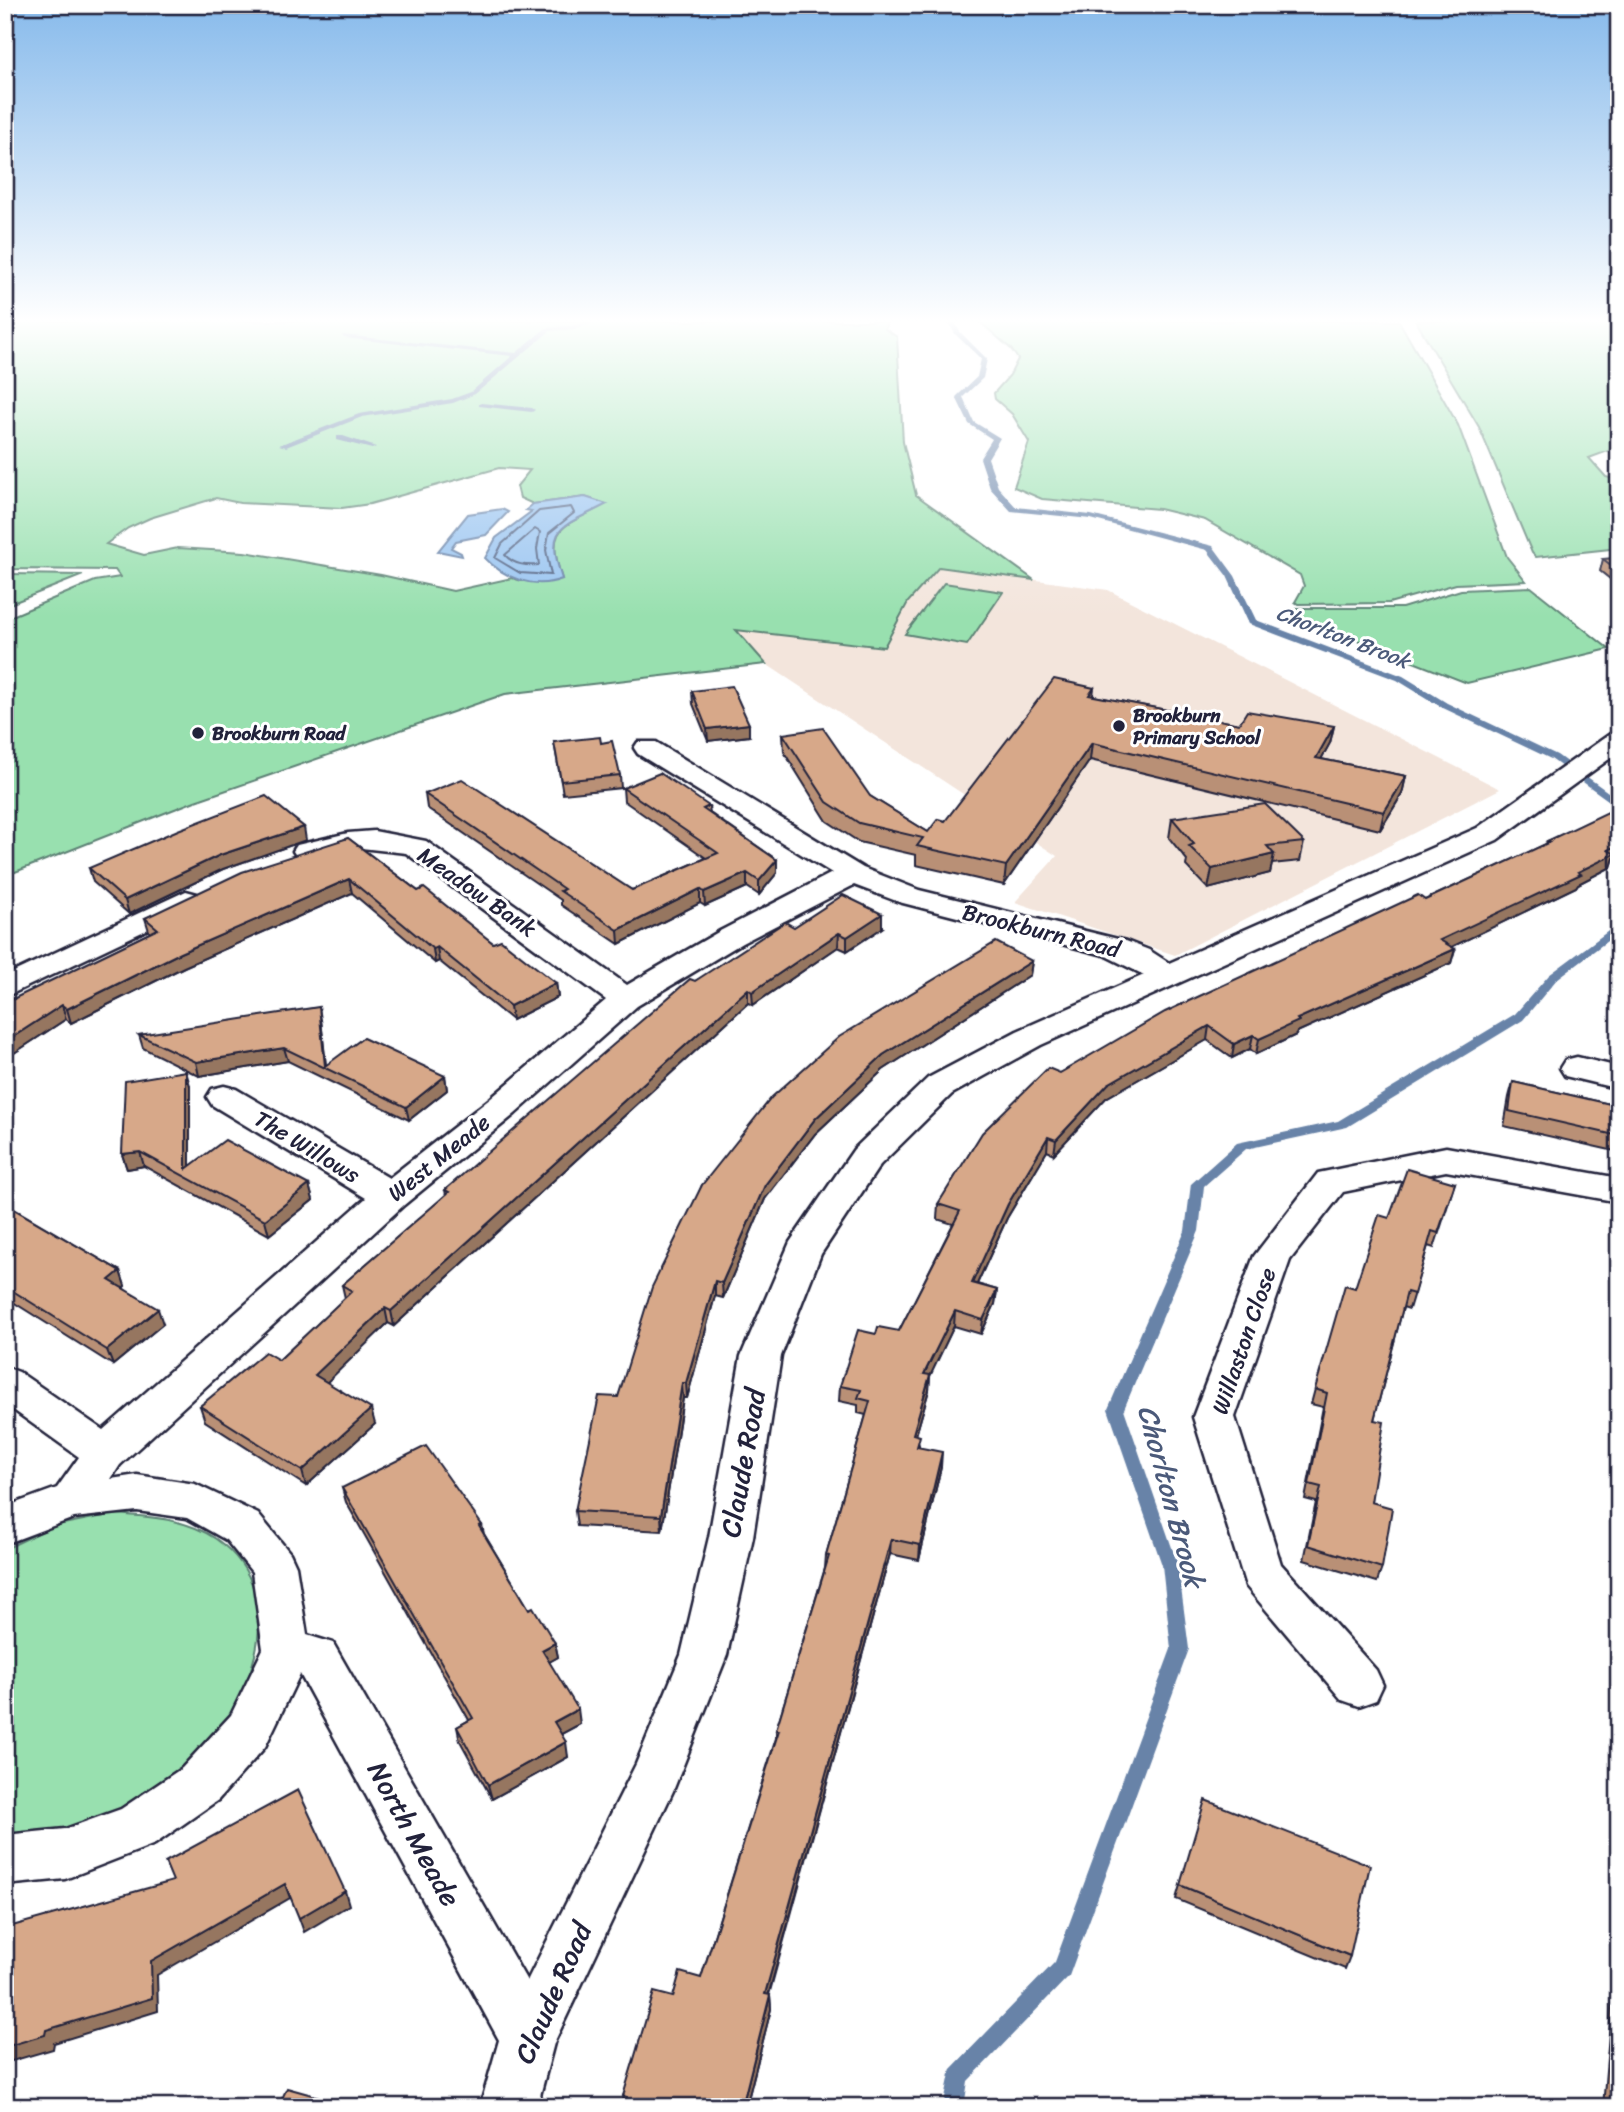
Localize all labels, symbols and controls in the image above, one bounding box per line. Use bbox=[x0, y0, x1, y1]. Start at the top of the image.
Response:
water label: Chorlton Brook bbox=[1271, 594, 1418, 681]
place label: Brookburn Primary School bbox=[1133, 699, 1262, 754]
place label: Brookburn Road bbox=[212, 717, 347, 750]
marker: Brookburn Primary School bbox=[1111, 718, 1127, 734]
marker: Brookburn Road bbox=[190, 725, 206, 741]
street label: Meadow Bank bbox=[409, 836, 546, 949]
street label: Brookburn Road bbox=[958, 892, 1126, 971]
street label: The Willows bbox=[246, 1099, 368, 1195]
street label: West Meade bbox=[378, 1103, 500, 1213]
street label: Willaston Close bbox=[1200, 1262, 1288, 1420]
street label: Claude Road bbox=[706, 1383, 781, 1541]
water label: Chorlton Brook bbox=[1123, 1399, 1220, 1596]
street label: North Meade bbox=[354, 1752, 474, 1916]
street label: Claude Road bbox=[500, 1912, 607, 2072]

